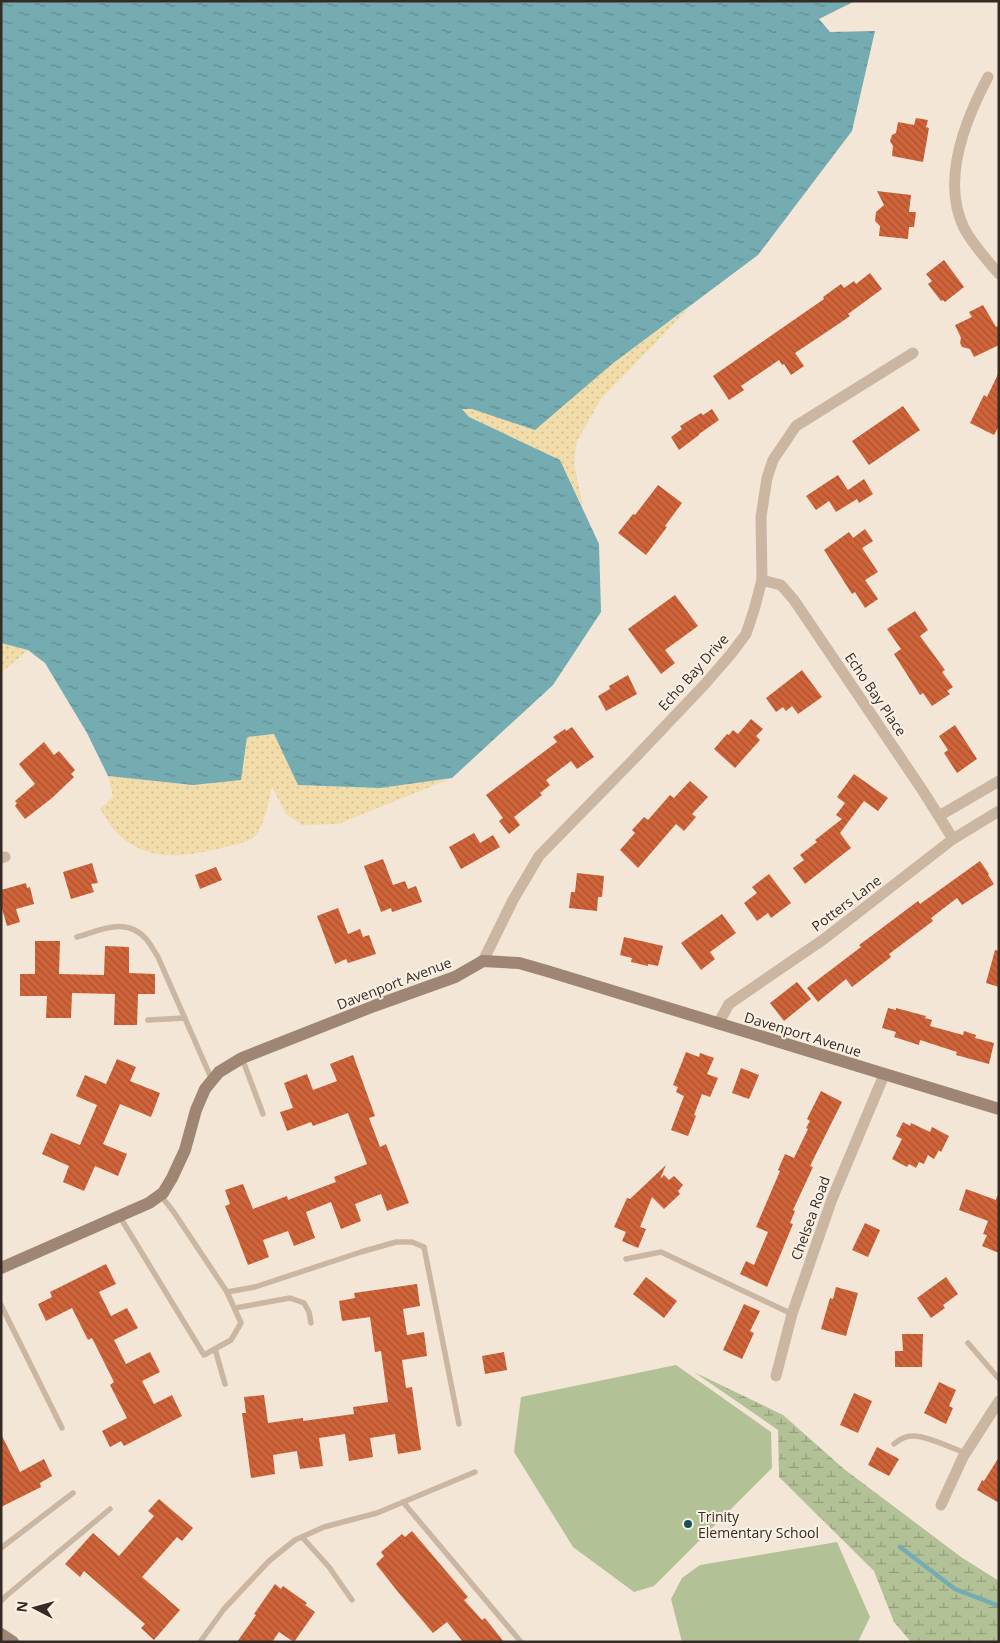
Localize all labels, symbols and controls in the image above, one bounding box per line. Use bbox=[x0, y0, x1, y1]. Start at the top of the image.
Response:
street label: Echo Bay Drive bbox=[654, 630, 733, 714]
street label: Echo Bay Place bbox=[841, 649, 911, 740]
street label: Potters Lane bbox=[807, 871, 885, 935]
street label: Davenport Avenue bbox=[334, 952, 454, 1014]
street label: Davenport Avenue bbox=[742, 1007, 864, 1061]
street label: Chelsea Road bbox=[786, 1173, 834, 1263]
place label: Trinity Elementary School bbox=[698, 1507, 819, 1542]
marker: Trinity Elementary School bbox=[682, 1518, 694, 1530]
north arrow bbox=[10, 1583, 60, 1633]
text: N bbox=[12, 1600, 32, 1613]

